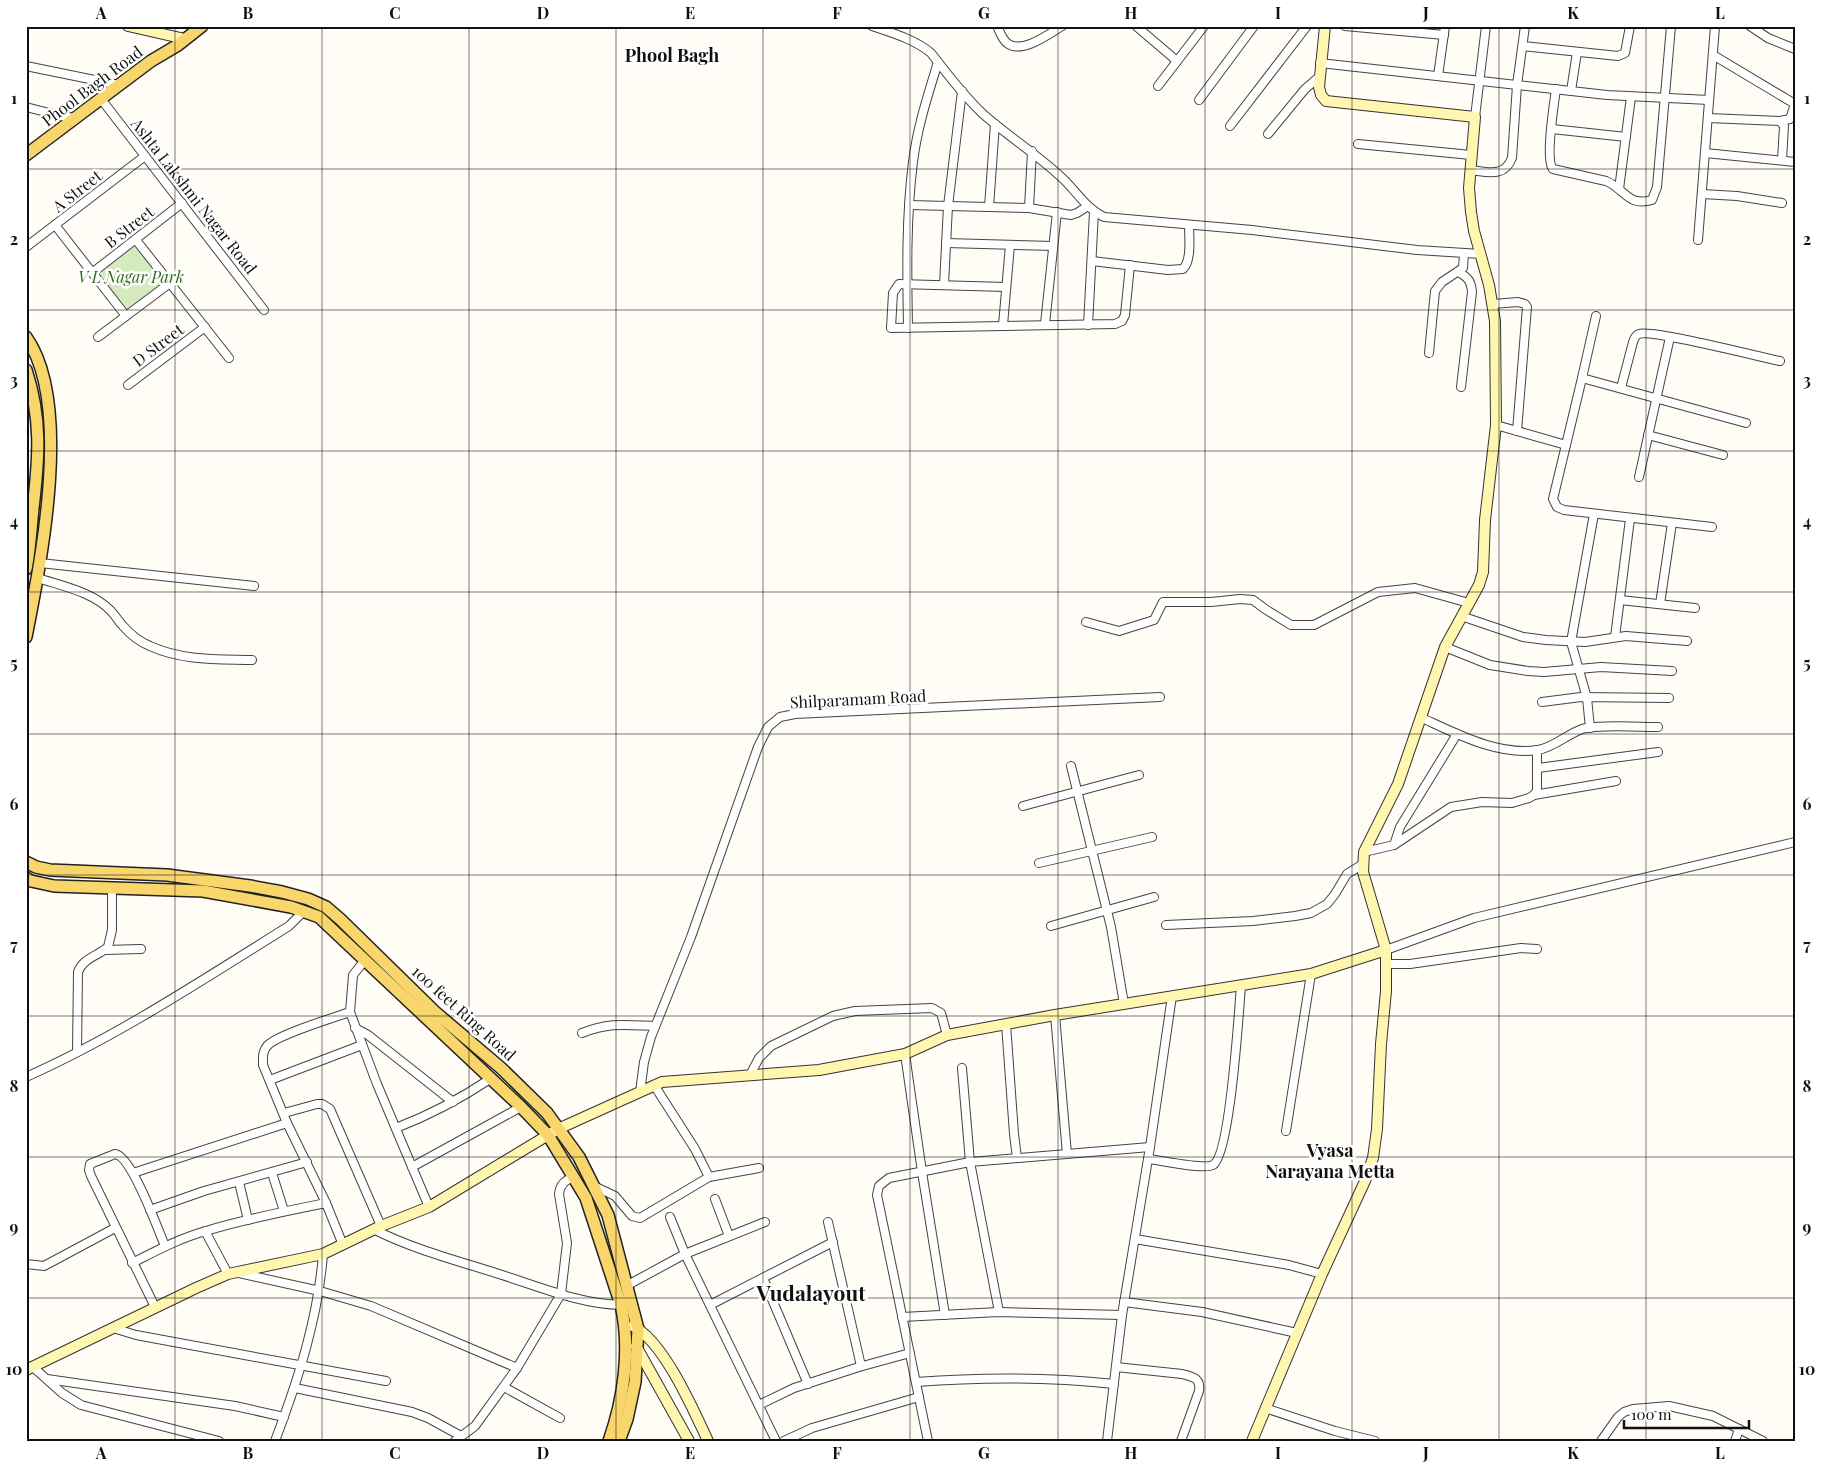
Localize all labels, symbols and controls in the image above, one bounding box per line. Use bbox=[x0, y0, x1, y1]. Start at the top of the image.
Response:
text: A bbox=[95, 2, 107, 23]
text: B bbox=[243, 2, 254, 23]
text: C bbox=[389, 2, 401, 23]
text: D bbox=[537, 2, 549, 23]
text: E bbox=[685, 2, 695, 23]
text: F bbox=[832, 2, 842, 23]
text: G bbox=[978, 2, 990, 23]
text: H bbox=[1125, 2, 1138, 23]
text: I bbox=[1275, 2, 1281, 23]
text: J bbox=[1422, 2, 1429, 23]
text: K bbox=[1567, 2, 1579, 23]
text: L bbox=[1715, 2, 1725, 23]
street label: Phool Bagh Road bbox=[37, 41, 146, 130]
district label: Phool Bagh bbox=[625, 43, 719, 67]
text: 1 bbox=[11, 87, 17, 108]
text: 1 bbox=[1804, 87, 1810, 108]
street label: Ashta Lakshmi Nagar Road bbox=[126, 113, 262, 278]
street label: A Street bbox=[47, 165, 106, 217]
street label: B Street bbox=[100, 201, 158, 252]
text: 2 bbox=[10, 228, 18, 249]
text: 2 bbox=[1803, 228, 1811, 249]
park label: V L Nagar Park bbox=[78, 266, 184, 287]
street label: D Street bbox=[128, 318, 188, 371]
text: 3 bbox=[10, 369, 18, 390]
text: 3 bbox=[1803, 369, 1811, 390]
text: 4 bbox=[10, 510, 18, 531]
text: 4 bbox=[1803, 510, 1811, 531]
text: 5 bbox=[10, 652, 18, 673]
text: 5 bbox=[1803, 652, 1811, 673]
street label: Shilparamam Road bbox=[789, 684, 927, 713]
text: 6 bbox=[10, 793, 19, 814]
text: 6 bbox=[1803, 793, 1812, 814]
text: 7 bbox=[10, 934, 18, 955]
text: 7 bbox=[1803, 934, 1811, 955]
street label: 100 feet Ring Road bbox=[408, 960, 521, 1065]
text: 8 bbox=[10, 1075, 19, 1096]
text: 8 bbox=[1803, 1075, 1812, 1096]
district label: Vyasa Narayana Metta bbox=[1265, 1138, 1395, 1183]
text: 9 bbox=[10, 1216, 19, 1237]
text: 9 bbox=[1803, 1216, 1812, 1237]
district label: Vudalayout bbox=[755, 1278, 866, 1306]
text: 10 bbox=[6, 1358, 22, 1379]
text: 10 bbox=[1799, 1358, 1815, 1379]
scale bar bbox=[1624, 1397, 1748, 1429]
text: 100 m bbox=[1631, 1404, 1672, 1424]
text: A bbox=[95, 1442, 107, 1463]
text: B bbox=[243, 1442, 254, 1463]
text: C bbox=[389, 1442, 401, 1463]
text: D bbox=[537, 1442, 549, 1463]
text: E bbox=[685, 1442, 695, 1463]
text: F bbox=[832, 1442, 842, 1463]
text: G bbox=[978, 1442, 990, 1463]
text: H bbox=[1125, 1442, 1138, 1463]
text: I bbox=[1275, 1442, 1281, 1463]
text: J bbox=[1422, 1442, 1429, 1463]
text: K bbox=[1567, 1442, 1579, 1463]
text: L bbox=[1715, 1442, 1725, 1463]

